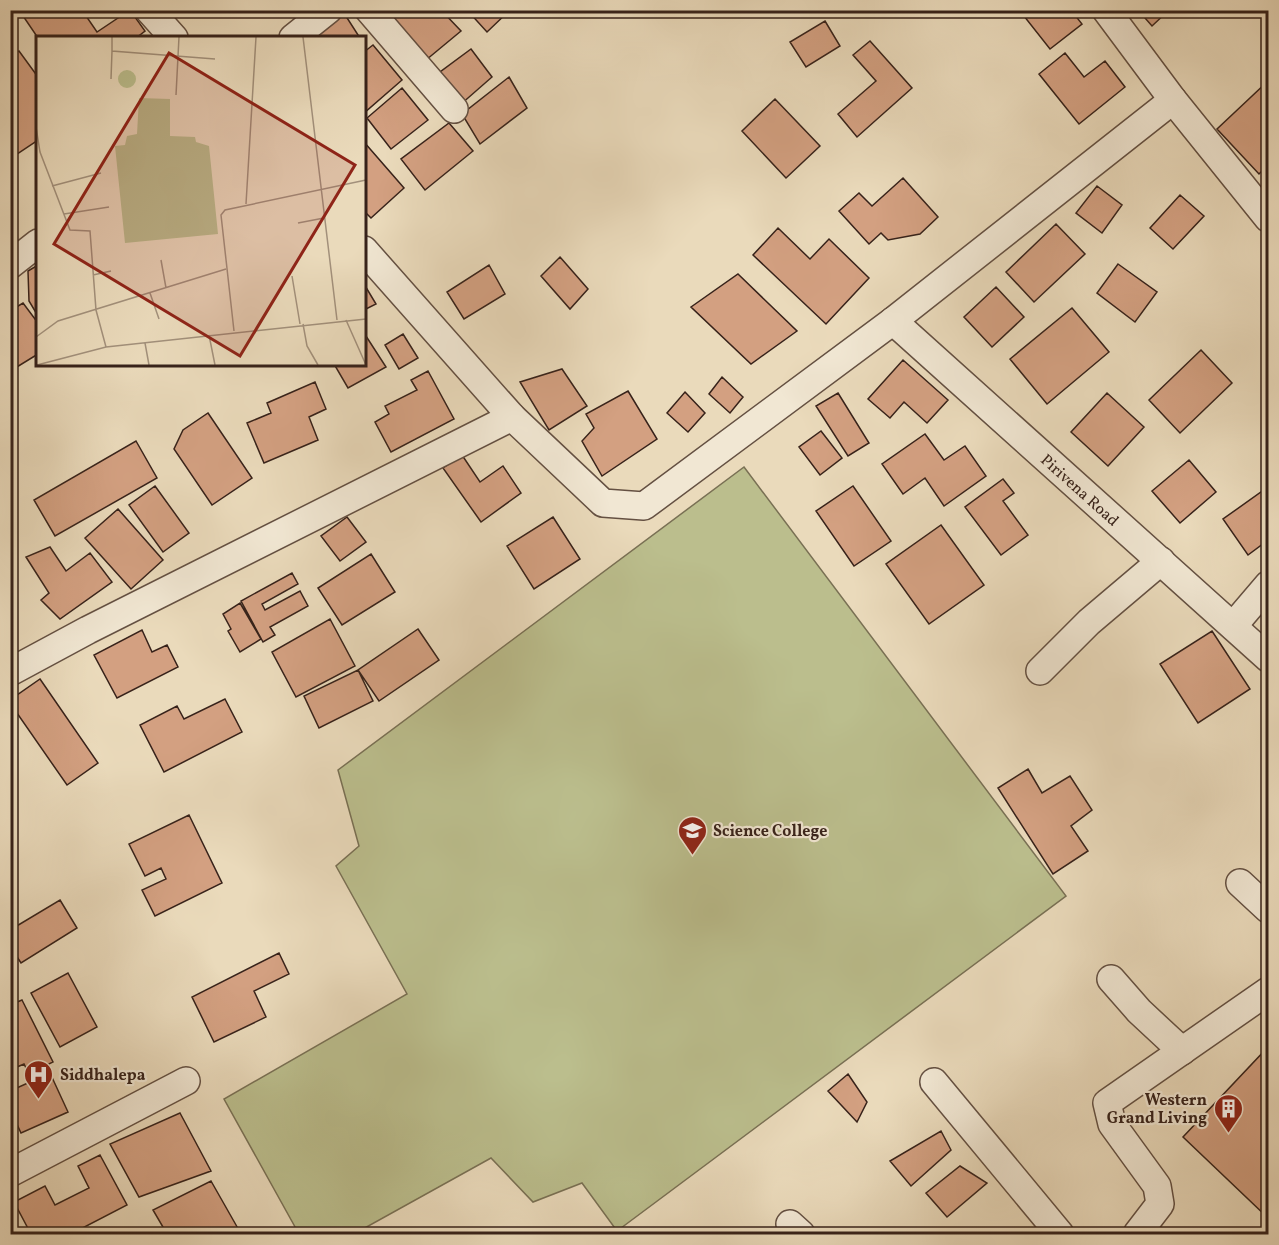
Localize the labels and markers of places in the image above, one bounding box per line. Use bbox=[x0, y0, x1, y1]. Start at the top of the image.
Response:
school or university icon: Science College bbox=[676, 814, 708, 856]
place label: Science College bbox=[713, 821, 827, 843]
hospital icon: Siddhalepa bbox=[23, 1058, 55, 1100]
place label: Siddhalepa bbox=[60, 1065, 146, 1087]
place label: Western Grand Living bbox=[1107, 1090, 1207, 1130]
building icon: Western Grand Living bbox=[1212, 1092, 1244, 1134]

